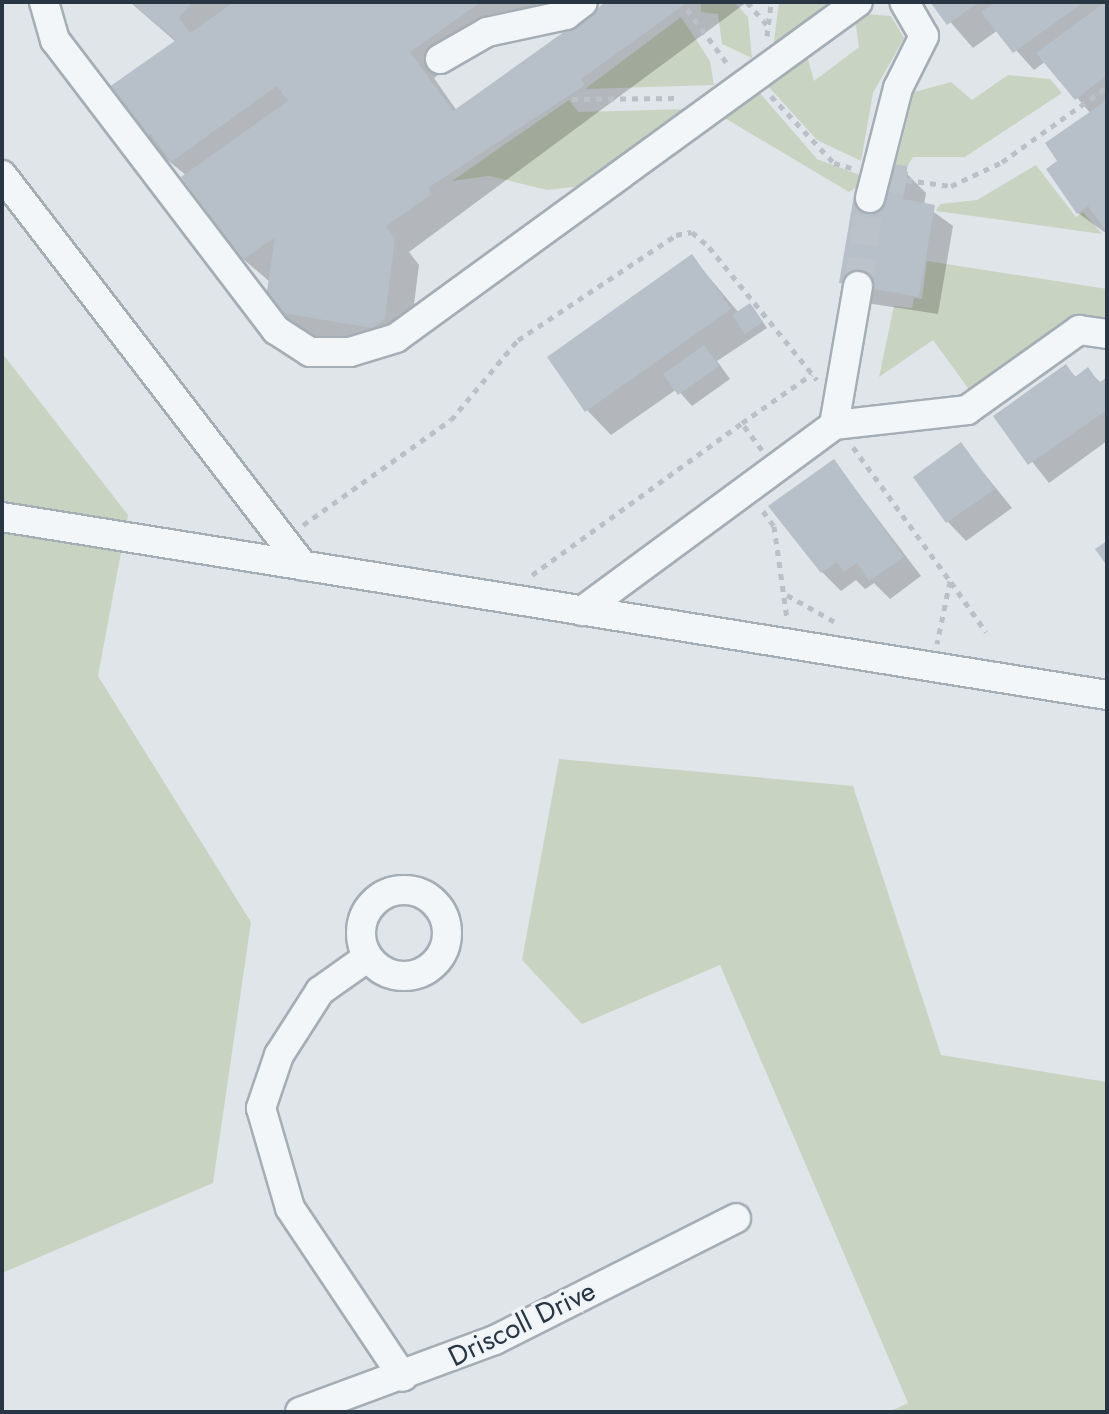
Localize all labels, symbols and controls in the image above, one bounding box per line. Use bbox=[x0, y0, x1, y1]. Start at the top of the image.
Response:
street label: Driscoll Drive bbox=[443, 1274, 601, 1374]

